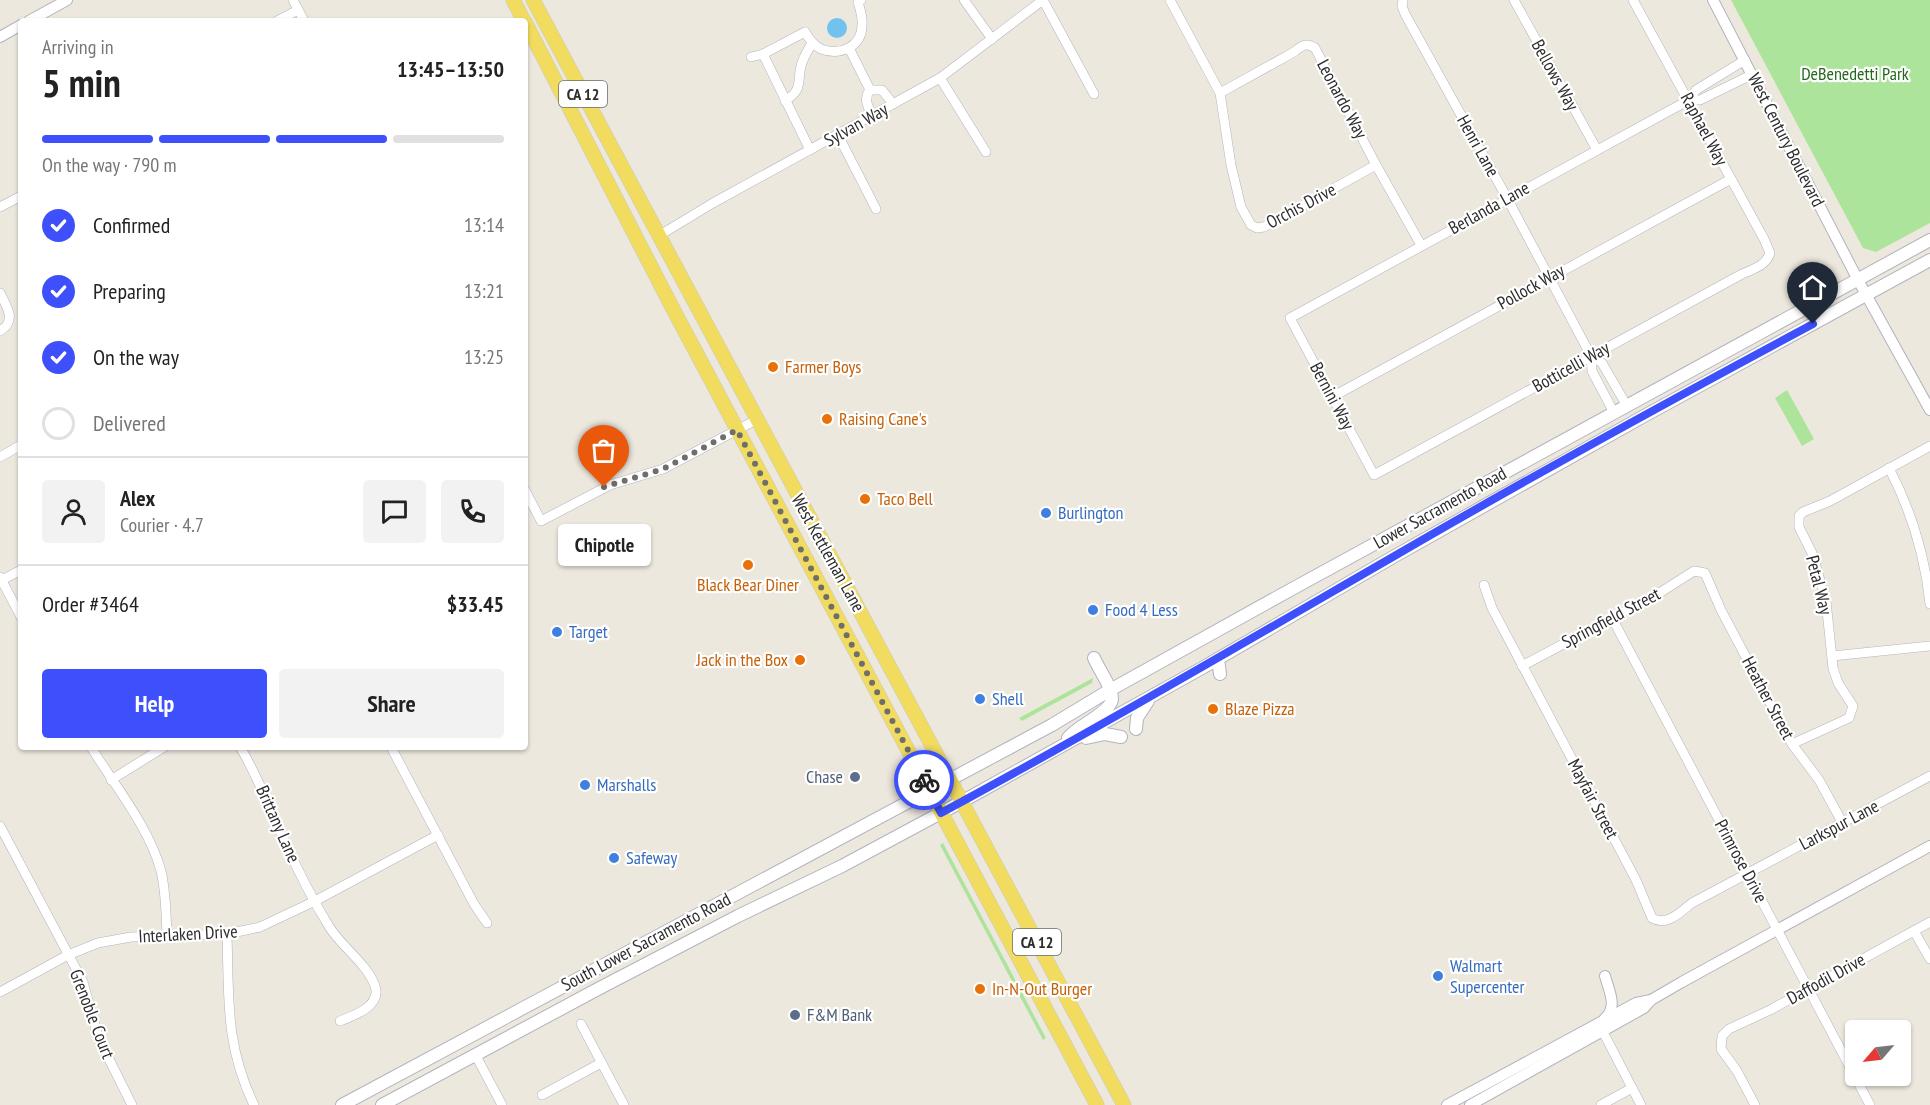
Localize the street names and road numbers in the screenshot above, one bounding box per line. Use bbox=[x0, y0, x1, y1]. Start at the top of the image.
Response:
street label: Bellows Way bbox=[1527, 35, 1584, 114]
street label: Leonardo Way bbox=[1312, 55, 1373, 142]
street label: West Century Boulevard bbox=[1743, 69, 1830, 210]
road number: CA 12 bbox=[559, 81, 607, 107]
street label: Raphael Way bbox=[1676, 88, 1733, 169]
street label: Sylvan Way bbox=[820, 97, 892, 152]
street label: Henri Lane bbox=[1452, 111, 1505, 181]
street label: Berlanda Lane bbox=[1444, 176, 1533, 239]
street label: Orchis Drive bbox=[1262, 178, 1340, 233]
street label: Pollock Way bbox=[1493, 259, 1569, 314]
street label: Botticelli Way bbox=[1528, 336, 1614, 397]
street label: Bernini Way bbox=[1305, 358, 1360, 434]
street label: Lower Sacramento Road bbox=[1369, 461, 1510, 554]
street label: West Kettleman Lane bbox=[787, 490, 870, 616]
street label: Petal Way bbox=[1801, 553, 1838, 617]
street label: Springfield Street bbox=[1558, 582, 1664, 653]
street label: Heather Street bbox=[1737, 652, 1800, 743]
street label: Mayfair Street bbox=[1563, 755, 1624, 843]
street label: Brittany Lane bbox=[251, 782, 306, 866]
street label: Larkspur Lane bbox=[1795, 794, 1882, 855]
street label: Primrose Drive bbox=[1710, 815, 1773, 906]
street label: South Lower Sacramento Road bbox=[557, 887, 734, 996]
street label: Interlaken Drive bbox=[138, 919, 238, 948]
road number: CA 12 bbox=[1013, 929, 1061, 955]
street label: Daffodil Drive bbox=[1783, 948, 1869, 1009]
street label: Grenoble Court bbox=[65, 966, 120, 1062]

